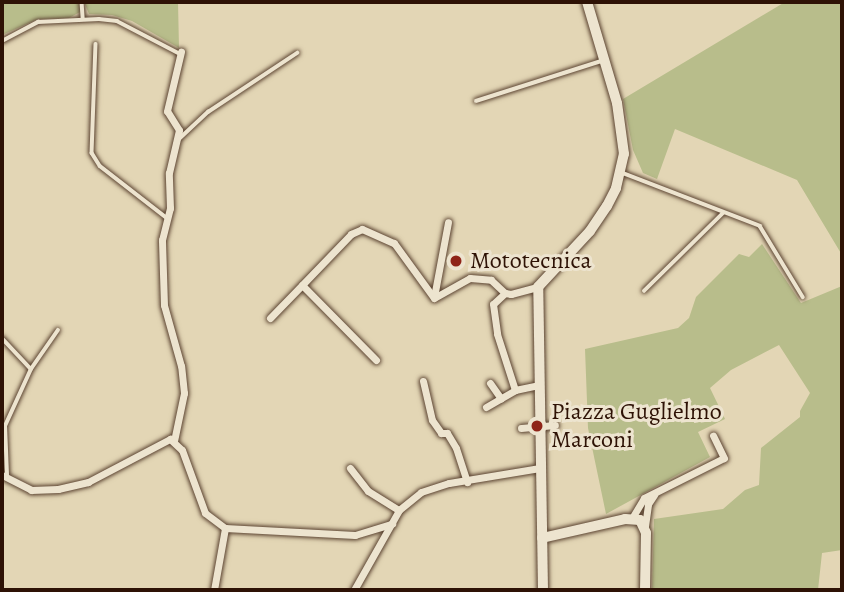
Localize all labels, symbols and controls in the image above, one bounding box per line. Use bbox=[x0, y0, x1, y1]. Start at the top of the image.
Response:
place label: Mototecnica bbox=[470, 247, 592, 275]
marker: Mototecnica bbox=[448, 253, 464, 269]
place label: Piazza Guglielmo Marconi bbox=[551, 398, 722, 454]
marker: Piazza Guglielmo Marconi bbox=[529, 418, 545, 434]

